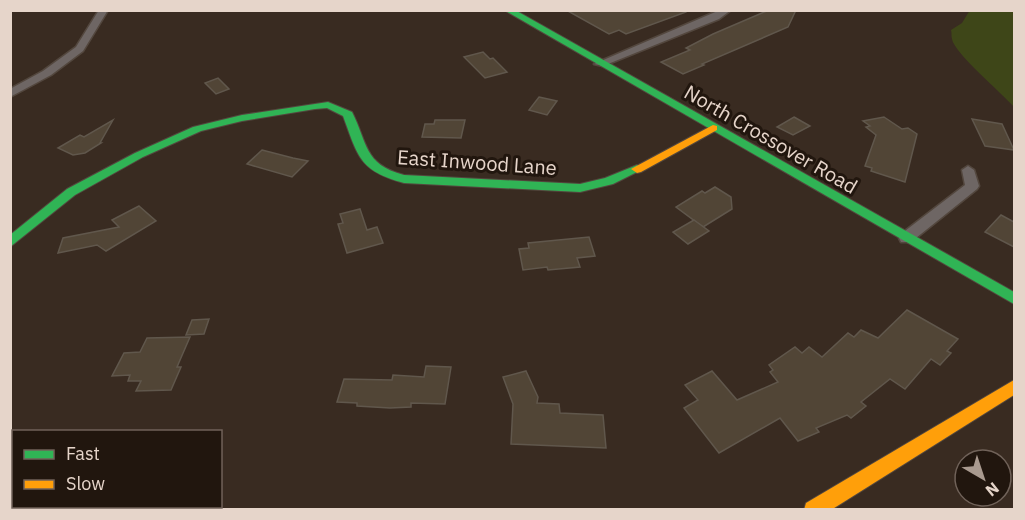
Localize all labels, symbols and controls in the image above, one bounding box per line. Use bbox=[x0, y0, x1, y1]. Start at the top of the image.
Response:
street label: North Crossover Road bbox=[679, 78, 863, 200]
street label: East Inwood Lane bbox=[396, 143, 558, 181]
legend bbox=[12, 430, 222, 508]
text: Fast bbox=[66, 442, 100, 465]
north arrow bbox=[953, 448, 1013, 508]
text: Slow bbox=[66, 472, 105, 495]
text: N bbox=[982, 478, 1003, 501]

